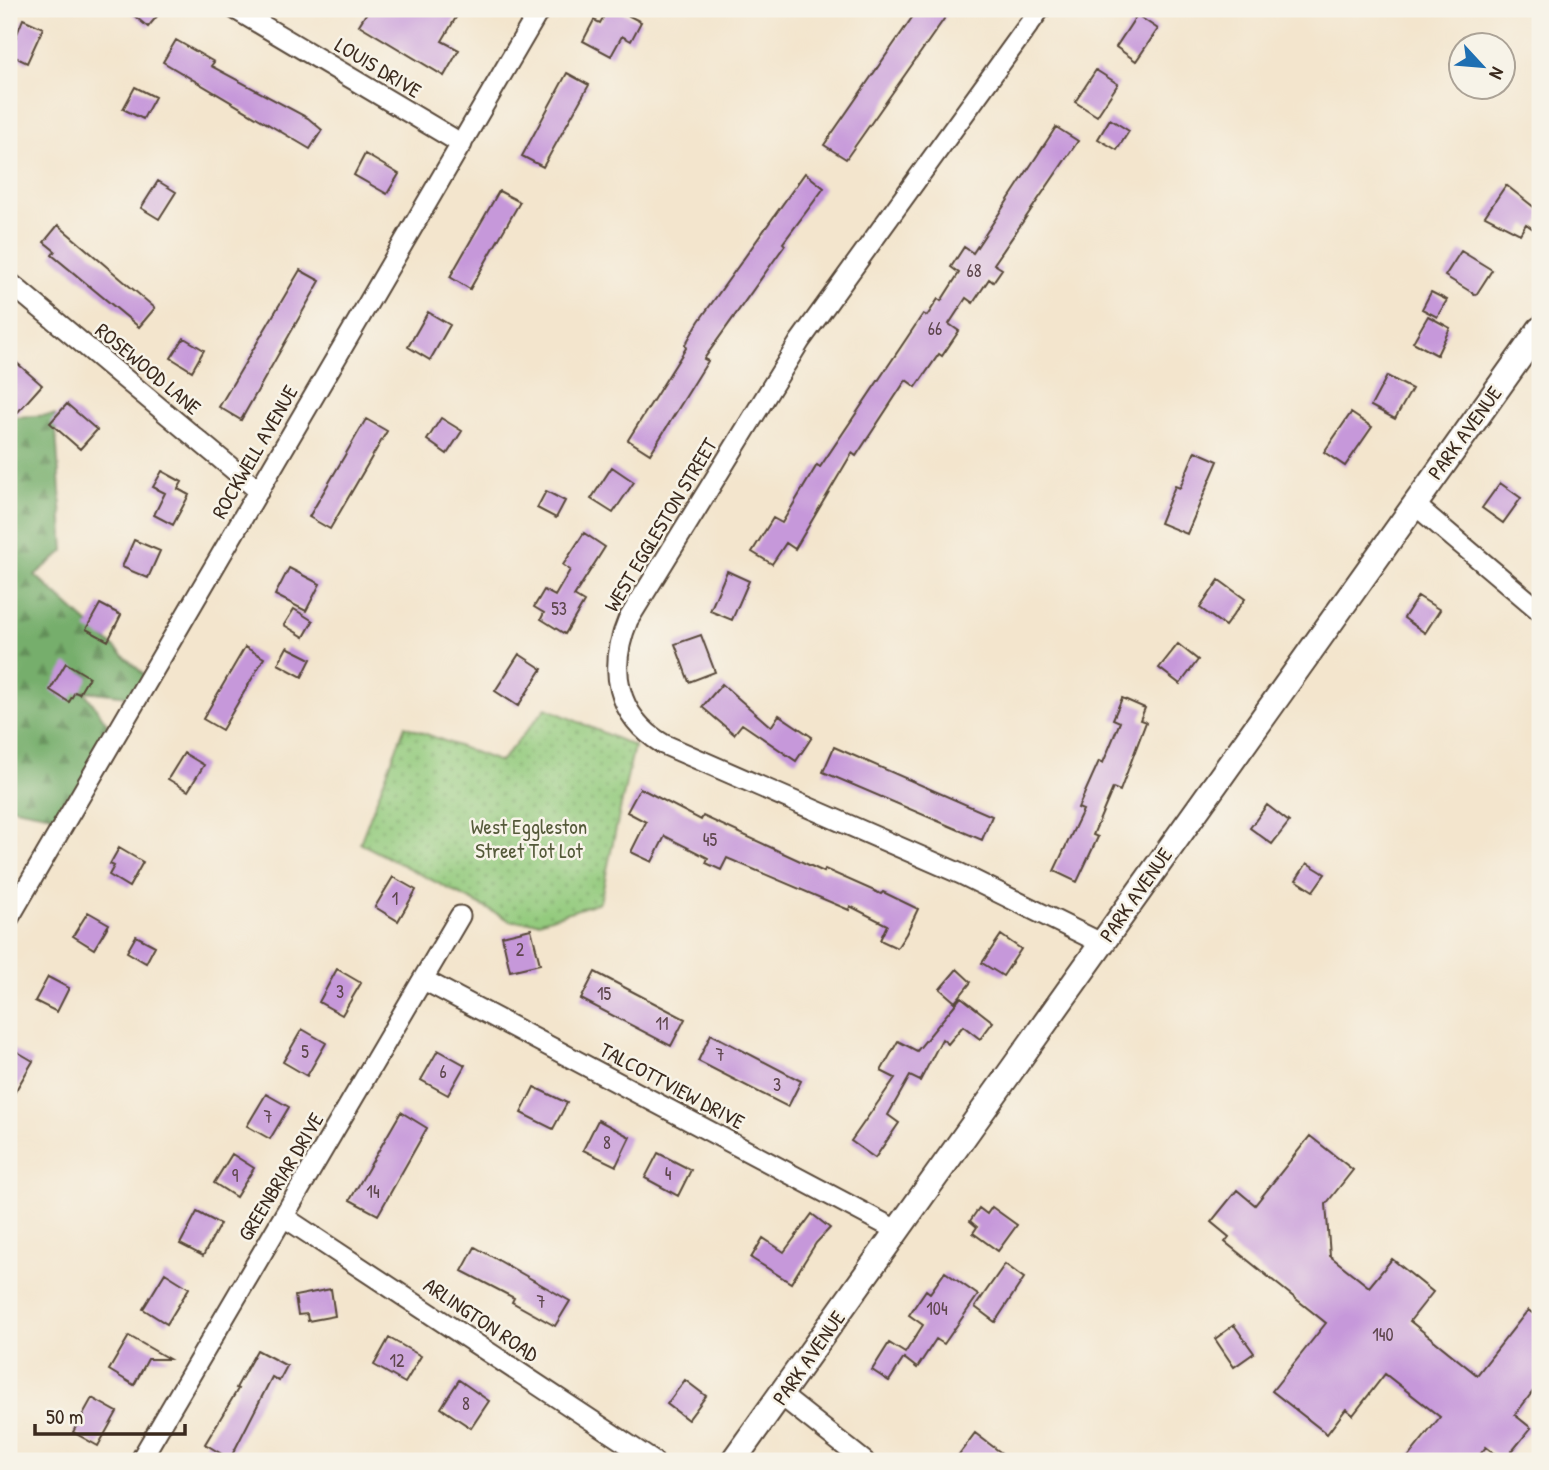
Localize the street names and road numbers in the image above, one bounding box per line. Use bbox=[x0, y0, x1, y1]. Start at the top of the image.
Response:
street label: LOUIS DRIVE bbox=[330, 30, 427, 105]
street label: ROSEWOOD LANE bbox=[89, 316, 207, 421]
street label: ROCKWELL AVENUE bbox=[205, 380, 305, 524]
street label: PARK AVENUE bbox=[1421, 380, 1508, 485]
street label: WEST EGGLESTON STREET bbox=[597, 432, 724, 617]
street label: PARK AVENUE bbox=[1092, 842, 1179, 948]
street label: TALCOTTVIEW DRIVE bbox=[595, 1035, 750, 1136]
street label: GREENBRIAR DRIVE bbox=[231, 1107, 330, 1246]
street label: ARLINGTON ROAD bbox=[418, 1270, 544, 1369]
street label: PARK AVENUE bbox=[765, 1305, 852, 1411]

